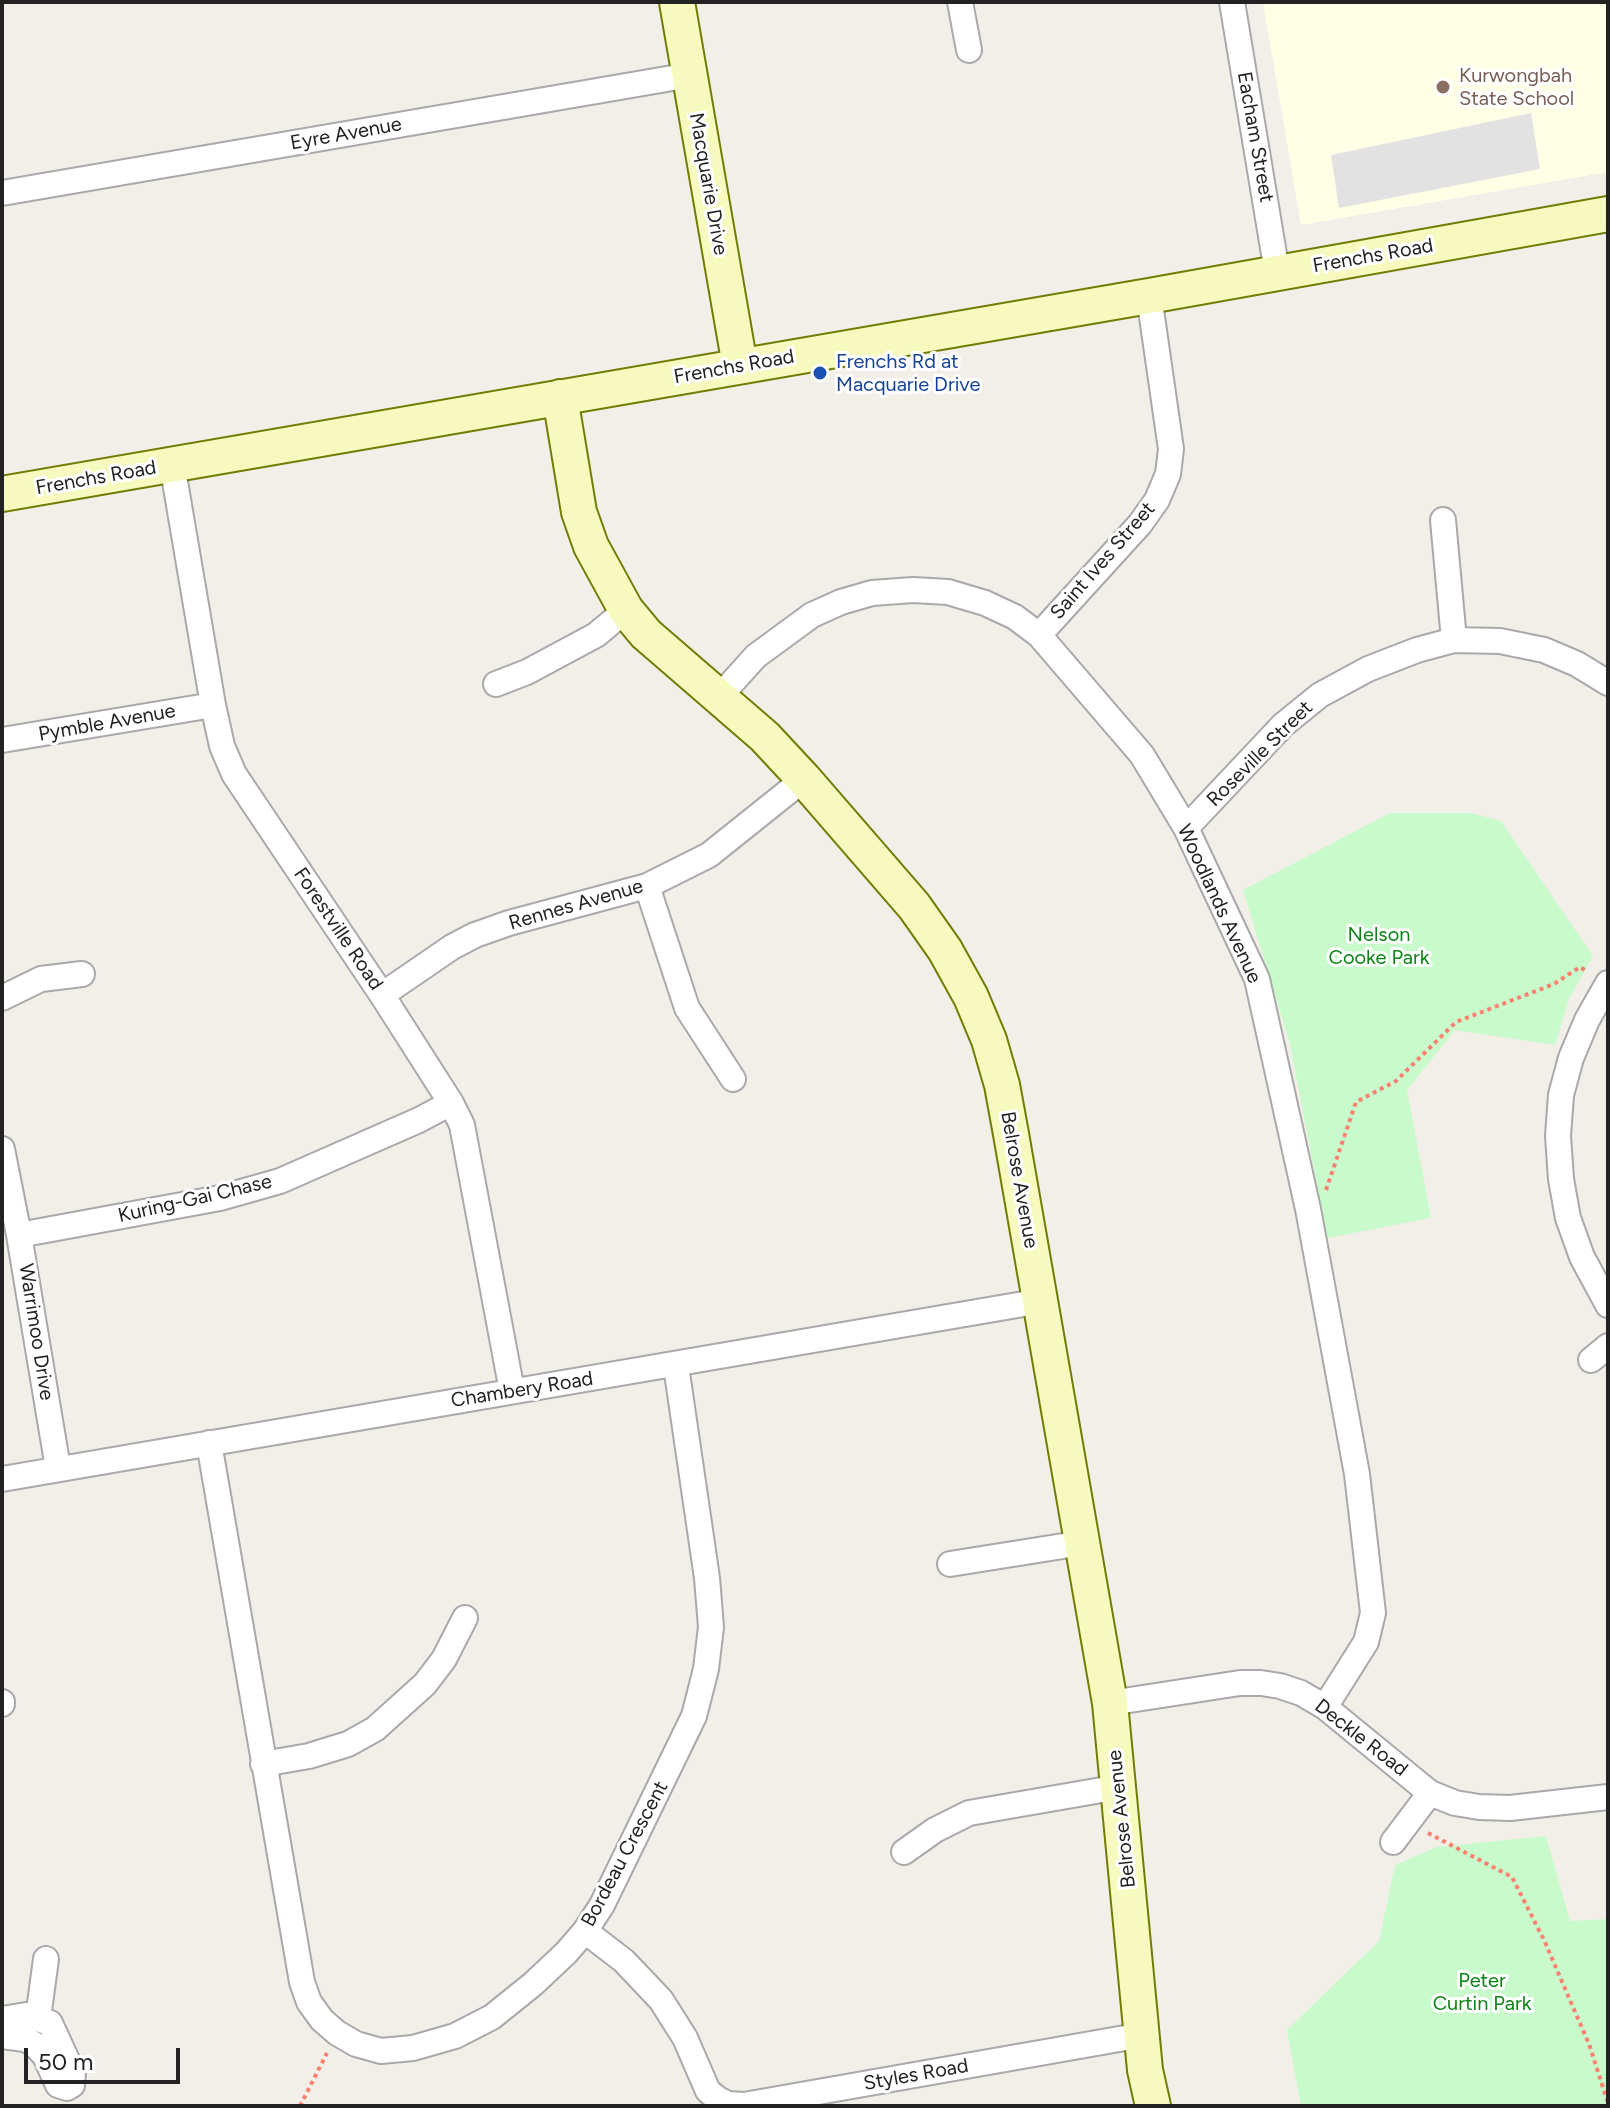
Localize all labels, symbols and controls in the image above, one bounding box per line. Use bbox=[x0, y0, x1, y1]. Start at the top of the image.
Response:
place label: Kurwongbah State School bbox=[1459, 64, 1574, 111]
street label: Eacham Street bbox=[1232, 70, 1278, 204]
marker: Kurwongbah State School bbox=[1434, 78, 1452, 96]
street label: Macquarie Drive bbox=[684, 111, 732, 257]
street label: Eyre Avenue bbox=[288, 112, 404, 156]
street label: Frenchs Road bbox=[1311, 234, 1435, 278]
street label: Frenchs Road bbox=[672, 345, 796, 389]
place label: Frenchs Rd at Macquarie Drive bbox=[836, 350, 980, 397]
marker: Frenchs Rd at Macquarie Drive bbox=[811, 364, 829, 382]
street label: Frenchs Road bbox=[34, 456, 158, 500]
street label: Saint Ives Street bbox=[1046, 497, 1160, 625]
street label: Roseville Street bbox=[1202, 696, 1318, 812]
street label: Pymble Avenue bbox=[37, 699, 177, 747]
street label: Woodlands Avenue bbox=[1172, 821, 1266, 987]
street label: Forestville Road bbox=[288, 863, 388, 995]
street label: Rennes Avenue bbox=[506, 874, 646, 936]
park label: Nelson Cooke Park bbox=[1328, 923, 1430, 970]
street label: Belrose Avenue bbox=[995, 1110, 1043, 1250]
street label: Kuring-Gai Chase bbox=[116, 1170, 274, 1228]
street label: Warrimoo Drive bbox=[13, 1262, 59, 1402]
street label: Chambery Road bbox=[449, 1367, 595, 1413]
street label: Deckle Road bbox=[1310, 1694, 1412, 1782]
street label: Belrose Avenue bbox=[1103, 1749, 1141, 1889]
street label: Bordeau Crescent bbox=[577, 1777, 673, 1931]
park label: Peter Curtin Park bbox=[1433, 1969, 1531, 2016]
scale bar bbox=[28, 2032, 184, 2082]
text: 50 m bbox=[38, 2047, 94, 2076]
street label: Styles Road bbox=[862, 2054, 970, 2096]

